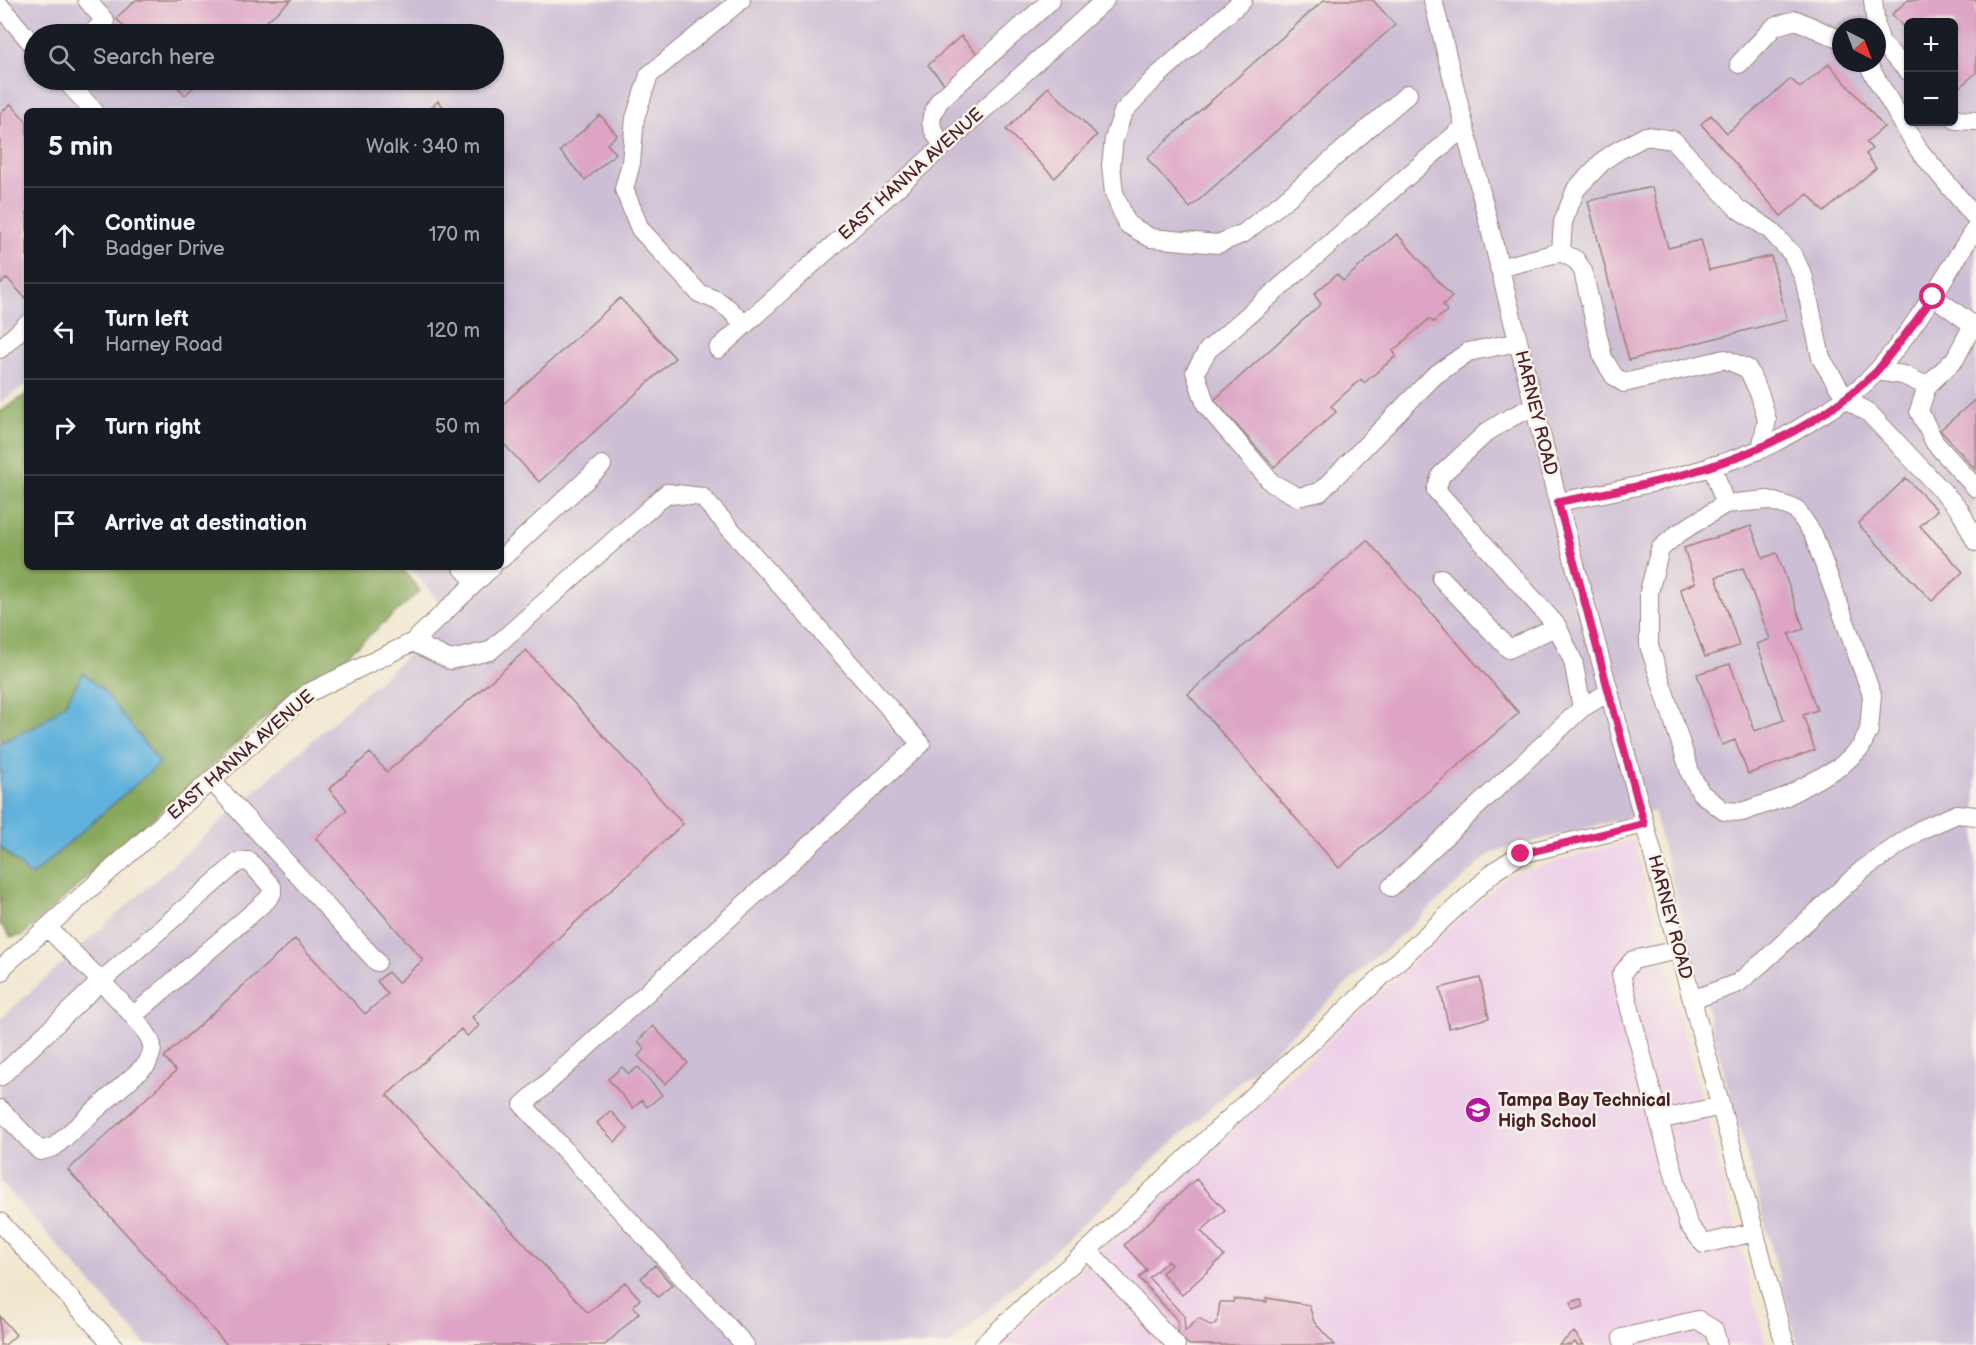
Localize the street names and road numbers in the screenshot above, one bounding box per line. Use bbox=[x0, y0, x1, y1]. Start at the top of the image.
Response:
street label: EAST HANNA AVENUE bbox=[834, 103, 988, 244]
street label: HARNEY ROAD bbox=[1510, 348, 1562, 478]
street label: EAST HANNA AVENUE bbox=[163, 686, 319, 824]
street label: HARNEY ROAD bbox=[1643, 853, 1697, 981]

